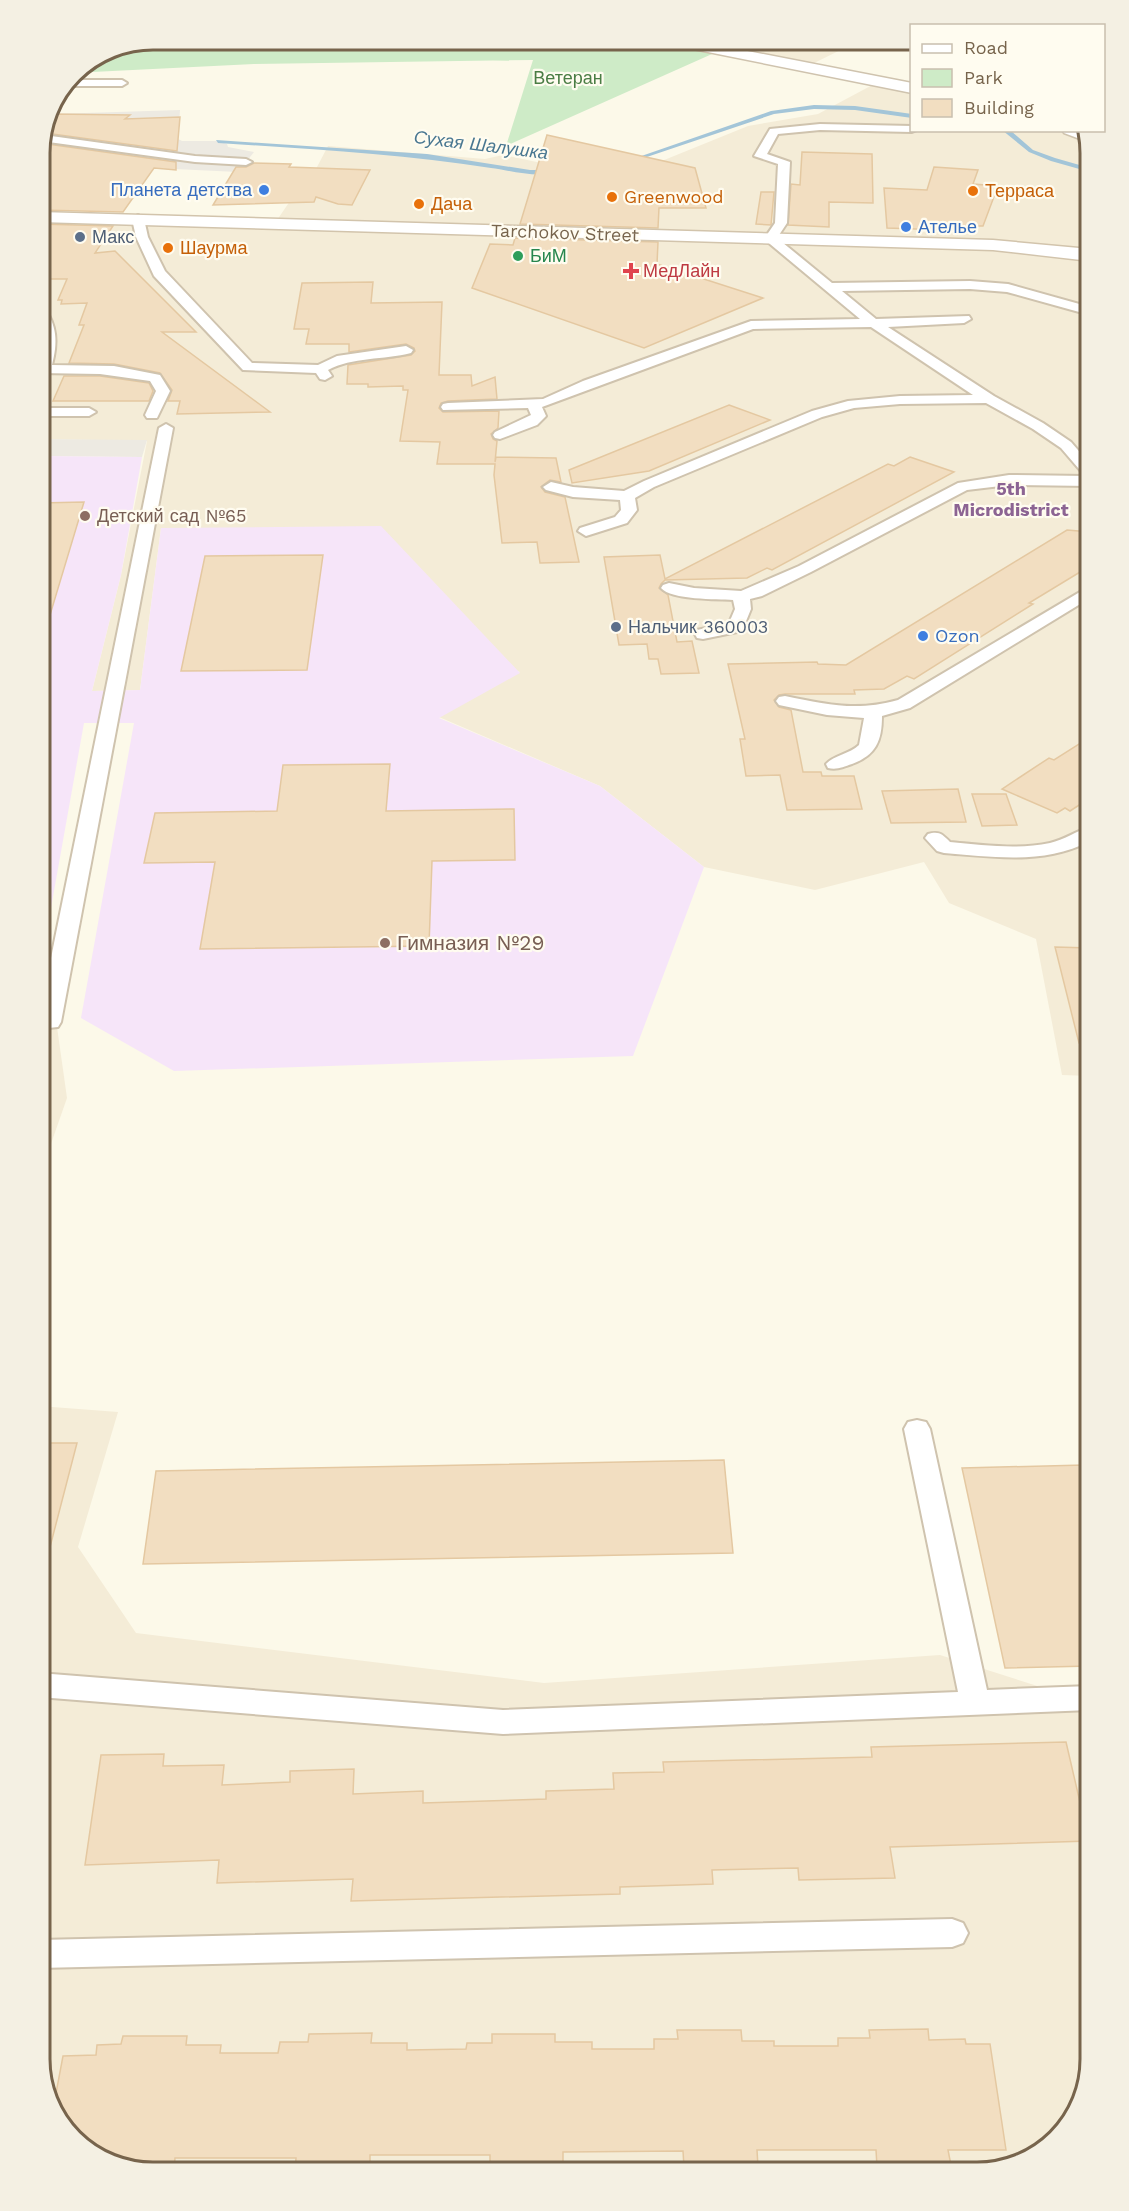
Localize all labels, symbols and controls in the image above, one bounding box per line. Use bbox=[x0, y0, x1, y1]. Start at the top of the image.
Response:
legend bbox=[910, 24, 1105, 132]
text: Road bbox=[964, 37, 1008, 58]
park label: Ветеран bbox=[533, 67, 603, 88]
text: Park bbox=[964, 67, 1003, 88]
text: Building bbox=[964, 97, 1034, 118]
water label: Сухая Шалушка bbox=[413, 126, 549, 163]
place label: Планета детства bbox=[110, 179, 253, 200]
place label: Терраса bbox=[985, 180, 1055, 201]
marker: Планета детства bbox=[257, 183, 271, 197]
marker: Терраса bbox=[966, 184, 980, 198]
place label: Greenwood bbox=[624, 186, 724, 207]
marker: Greenwood bbox=[605, 190, 619, 204]
place label: Дача bbox=[431, 193, 473, 214]
marker: Дача bbox=[412, 197, 426, 211]
place label: Ателье bbox=[918, 216, 977, 237]
street label: Tarchokov Street bbox=[491, 219, 640, 246]
marker: Ателье bbox=[899, 220, 913, 234]
place label: Макс bbox=[92, 226, 134, 247]
marker: Макс bbox=[73, 230, 87, 244]
place label: Шаурма bbox=[180, 237, 248, 258]
marker: Шаурма bbox=[161, 241, 175, 255]
place label: БиМ bbox=[530, 245, 567, 266]
marker: БиМ bbox=[511, 249, 525, 263]
place label: МедЛайн bbox=[643, 260, 720, 281]
marker: МедЛайн bbox=[624, 264, 638, 278]
district label: 5th Microdistrict bbox=[953, 478, 1069, 520]
place label: Детский сад №65 bbox=[97, 505, 247, 526]
marker: Детский сад №65 bbox=[78, 509, 92, 523]
place label: Нальчик 360003 bbox=[628, 616, 768, 637]
marker: Нальчик 360003 bbox=[609, 620, 623, 634]
place label: Ozon bbox=[935, 625, 980, 646]
marker: Ozon bbox=[916, 629, 930, 643]
place label: Гимназия №29 bbox=[397, 930, 544, 955]
marker: Гимназия №29 bbox=[378, 936, 392, 950]

